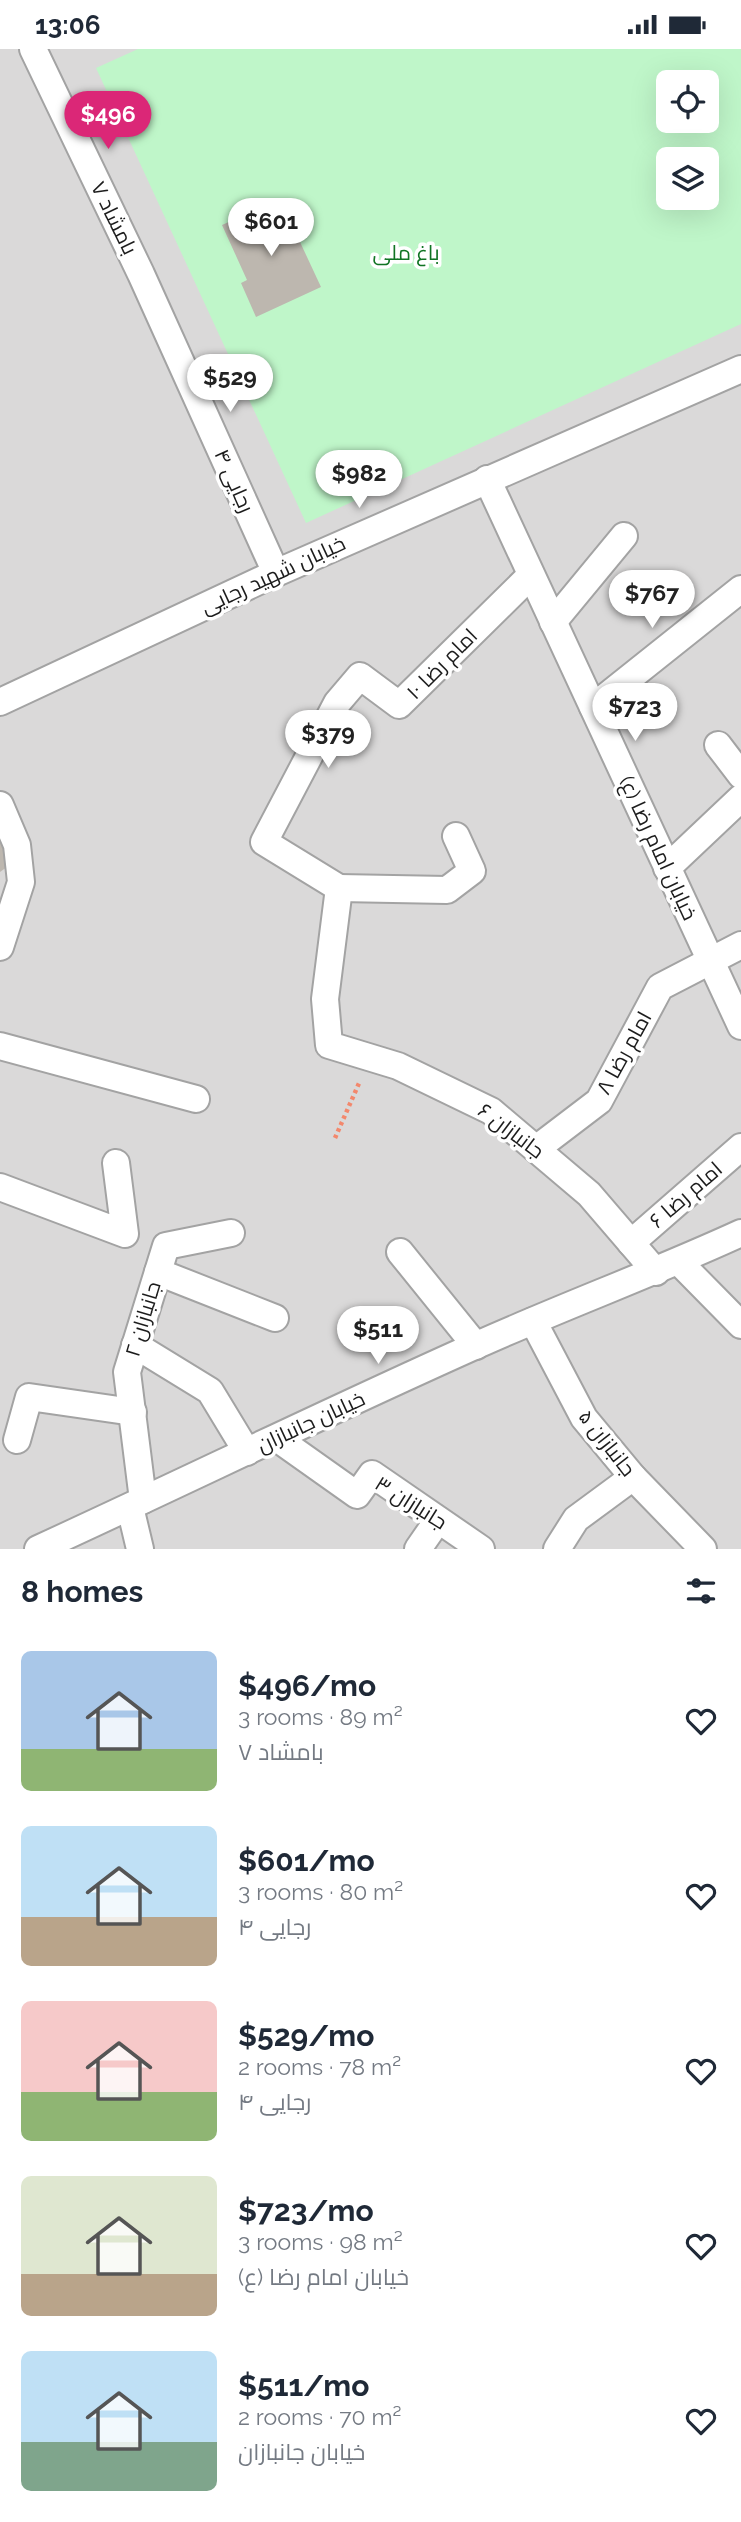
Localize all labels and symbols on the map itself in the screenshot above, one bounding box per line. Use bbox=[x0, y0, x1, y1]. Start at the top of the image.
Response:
pin: $496 bbox=[67, 91, 149, 151]
street label: بامشاد ۷ bbox=[86, 177, 143, 258]
pin: $601 bbox=[230, 199, 312, 258]
park label: باغ ملی bbox=[372, 240, 440, 267]
pin: $529 bbox=[189, 355, 271, 414]
street label: رجایی ۴ bbox=[209, 445, 259, 517]
pin: $982 bbox=[318, 451, 400, 510]
street label: خیابان شهید رجایی bbox=[196, 530, 350, 620]
pin: $767 bbox=[611, 571, 693, 630]
street label: امام رضا ۱۰ bbox=[401, 623, 484, 706]
pin: $723 bbox=[594, 683, 676, 743]
pin: $379 bbox=[287, 711, 369, 770]
street label: خیابان امام رضا (ع) bbox=[612, 772, 703, 925]
street label: امام رضا ۸ bbox=[591, 1007, 658, 1100]
street label: جانبازان ۶ bbox=[473, 1098, 549, 1164]
street label: امام رضا ۶ bbox=[644, 1156, 728, 1234]
street label: جانبازان ۲ bbox=[119, 1278, 167, 1360]
pin: $511 bbox=[337, 1307, 419, 1366]
street label: خیابان جانبازان bbox=[253, 1386, 369, 1458]
street label: جانبازان ۵ bbox=[573, 1404, 641, 1482]
street label: جانبازان ۳ bbox=[370, 1471, 452, 1535]

